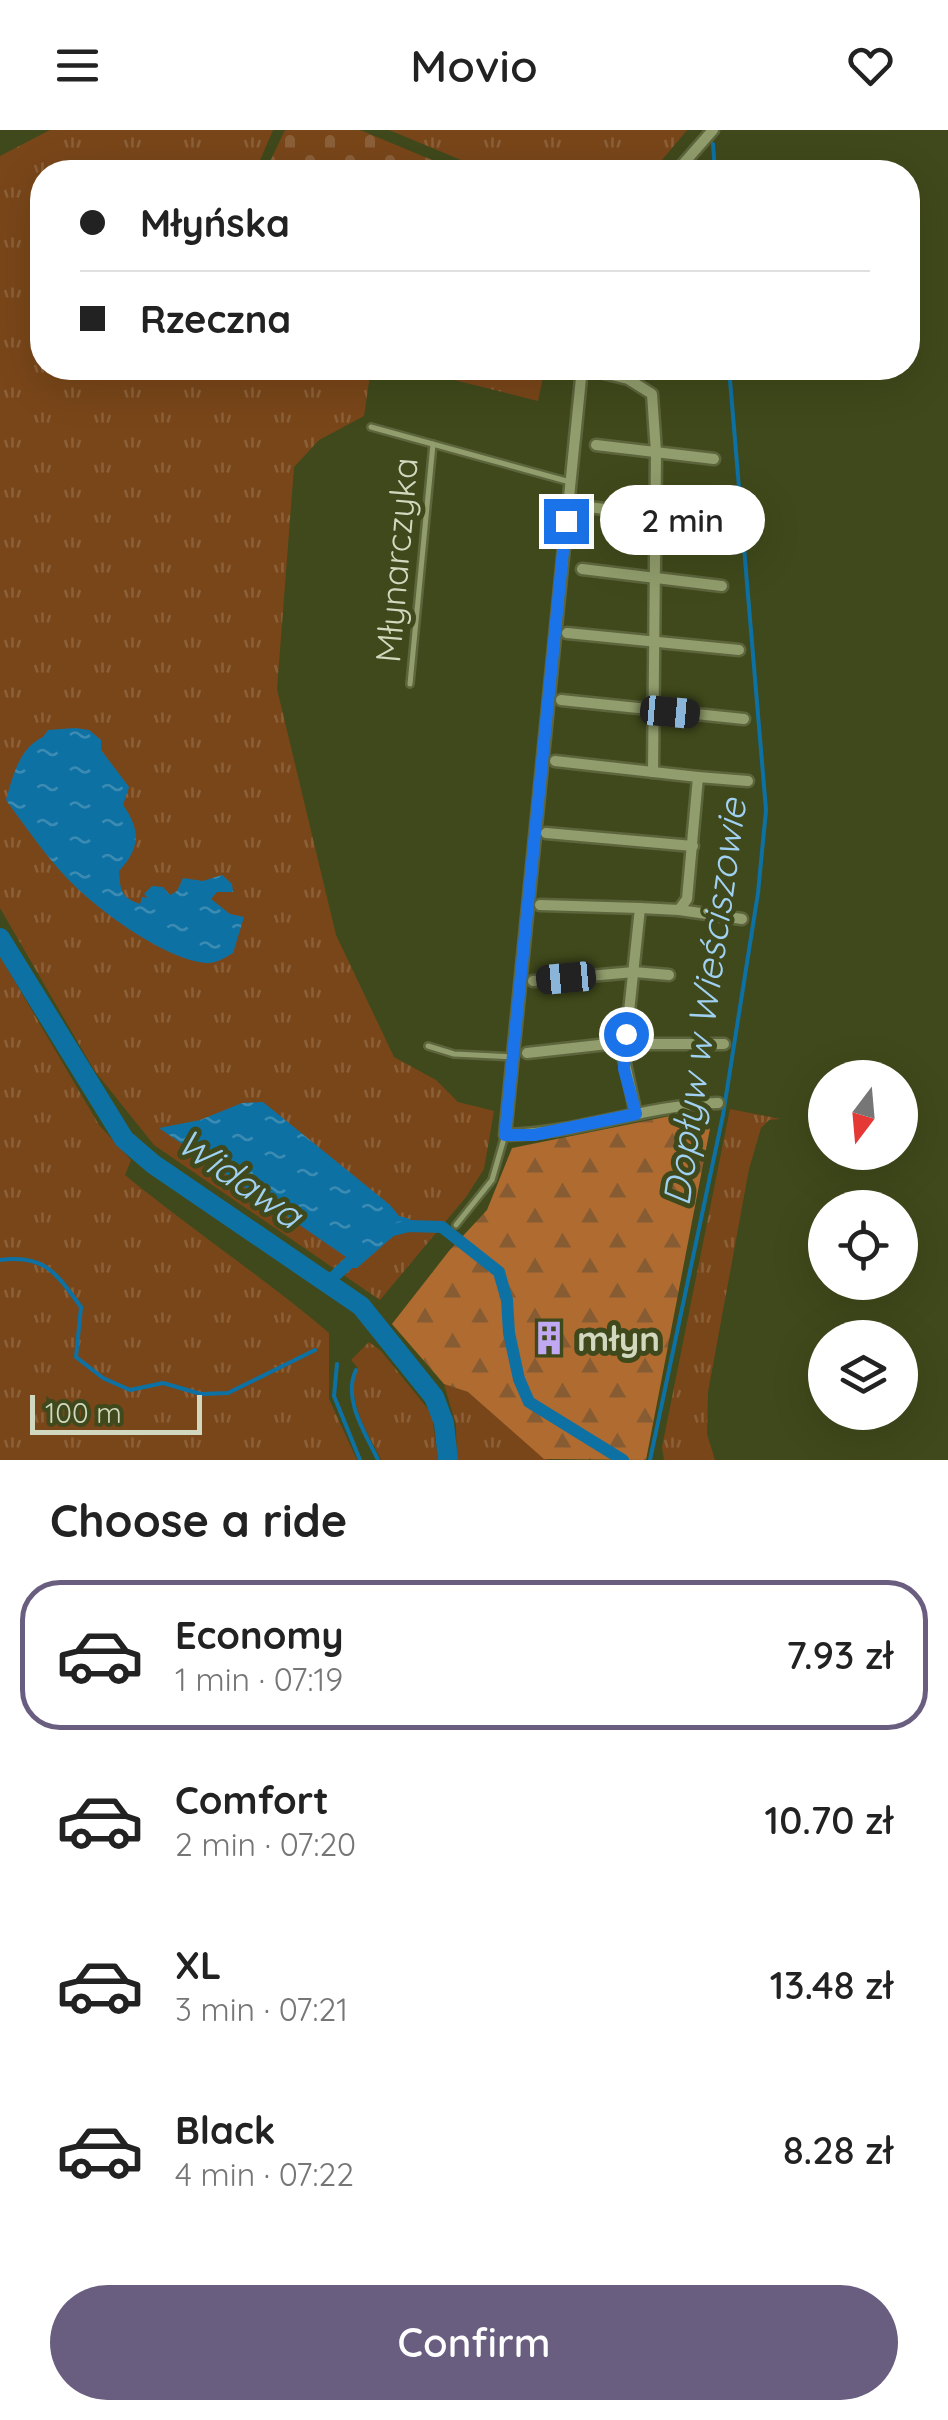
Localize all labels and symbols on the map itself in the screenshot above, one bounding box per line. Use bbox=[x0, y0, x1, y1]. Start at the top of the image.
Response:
street label: Młynarczyka bbox=[365, 456, 427, 664]
callout: 2 min bbox=[601, 486, 766, 556]
route end bbox=[544, 499, 589, 544]
car bbox=[639, 694, 701, 730]
water label: Dopływ w Wieściszowie bbox=[652, 794, 757, 1209]
car bbox=[535, 960, 597, 996]
route start bbox=[604, 1012, 649, 1057]
north arrow bbox=[808, 1060, 918, 1170]
water label: Widawa bbox=[168, 1117, 314, 1240]
place label: młyn bbox=[577, 1316, 660, 1360]
building icon: młyn bbox=[530, 1319, 568, 1357]
scale bar bbox=[30, 1390, 202, 1434]

